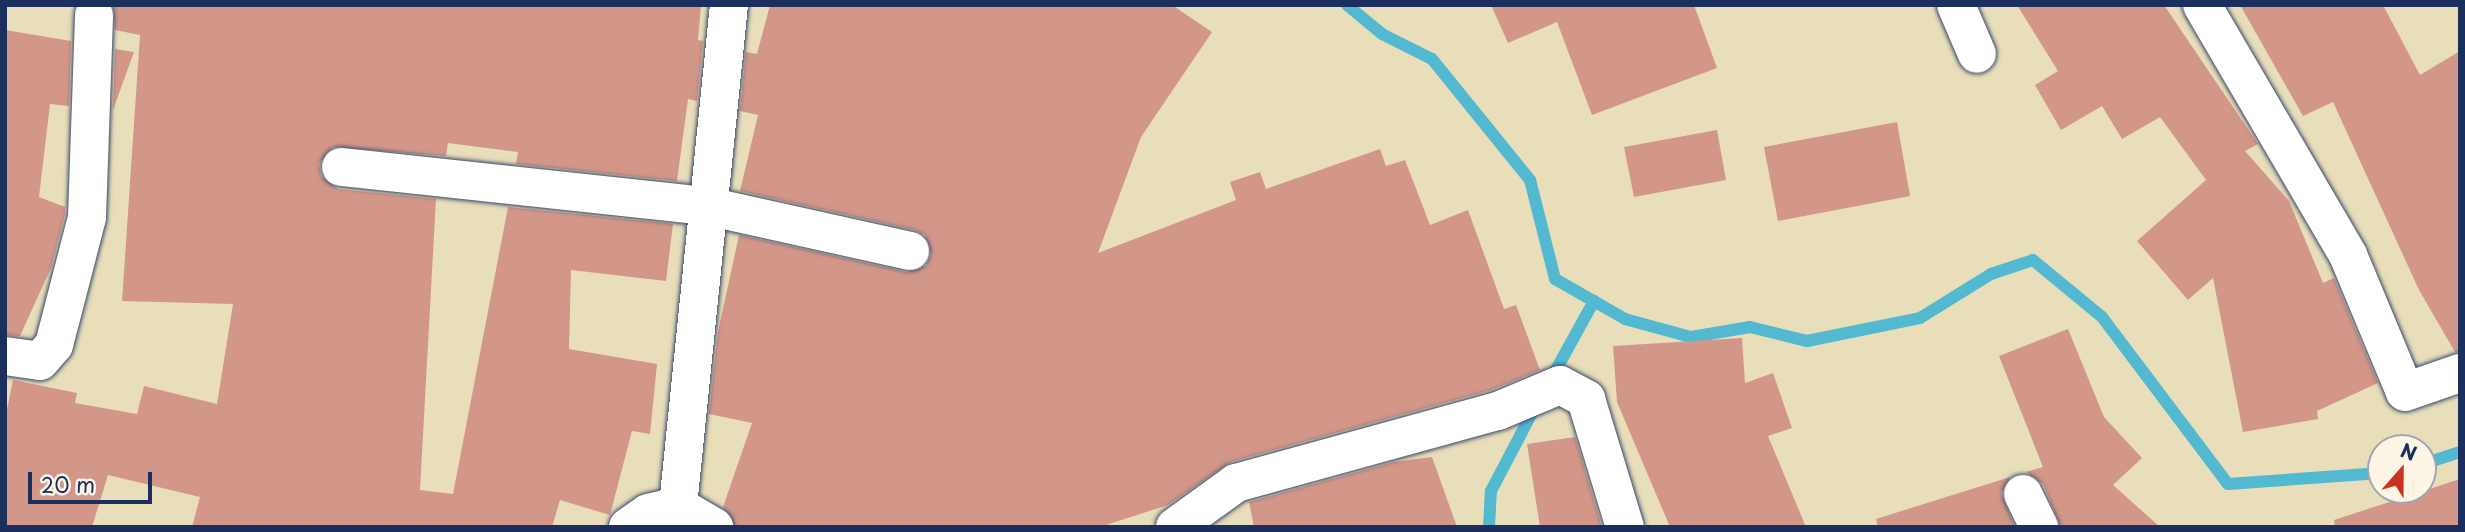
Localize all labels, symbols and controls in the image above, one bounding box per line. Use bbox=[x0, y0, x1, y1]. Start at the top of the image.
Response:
north arrow bbox=[2367, 434, 2437, 504]
text: N bbox=[2397, 435, 2421, 467]
scale bar bbox=[32, 458, 156, 502]
text: 20 m bbox=[41, 468, 95, 500]

